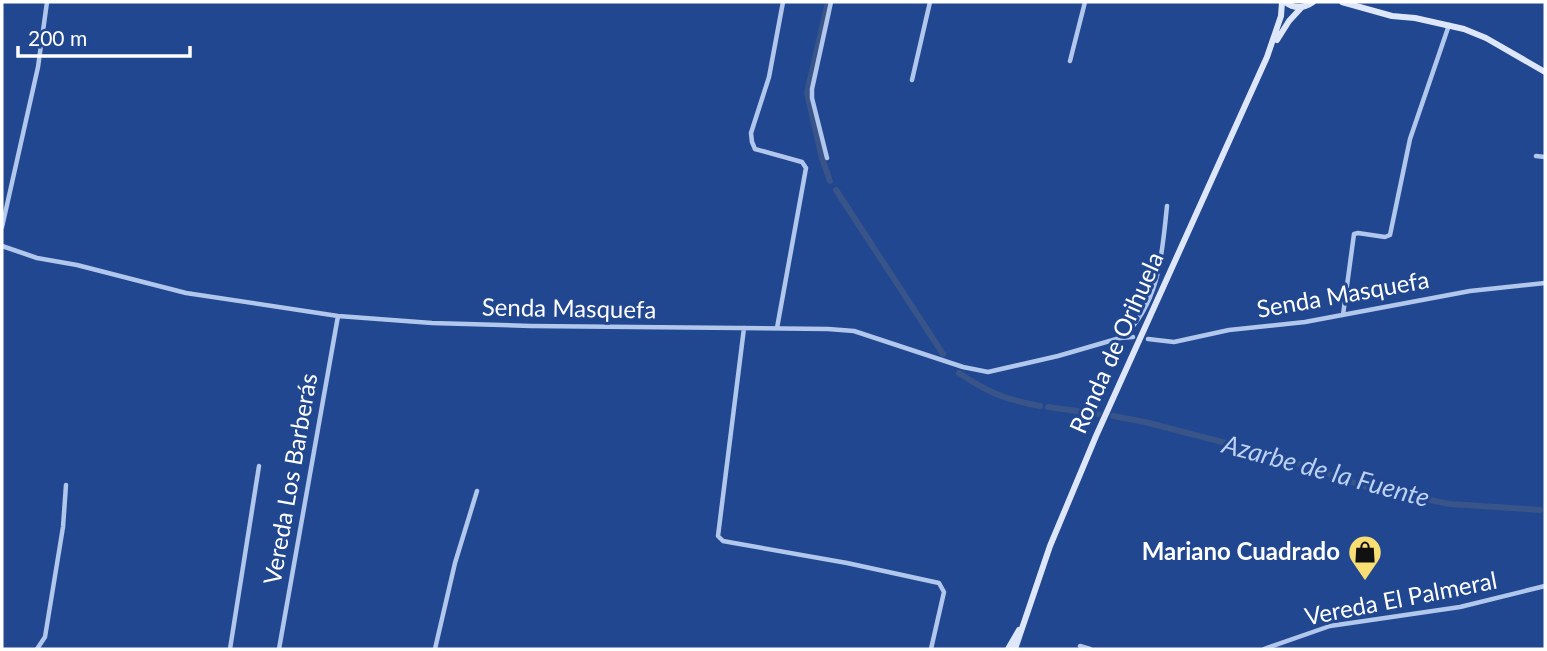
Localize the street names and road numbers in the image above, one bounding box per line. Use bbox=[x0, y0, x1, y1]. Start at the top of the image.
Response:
street label: Ronda de Orihuela bbox=[1063, 247, 1169, 438]
street label: Senda Masquefa bbox=[1254, 264, 1431, 323]
street label: Senda Masquefa bbox=[482, 291, 656, 324]
street label: Vereda Los Barberás bbox=[257, 371, 322, 587]
street label: Vereda El Palmeral bbox=[1302, 565, 1499, 630]

